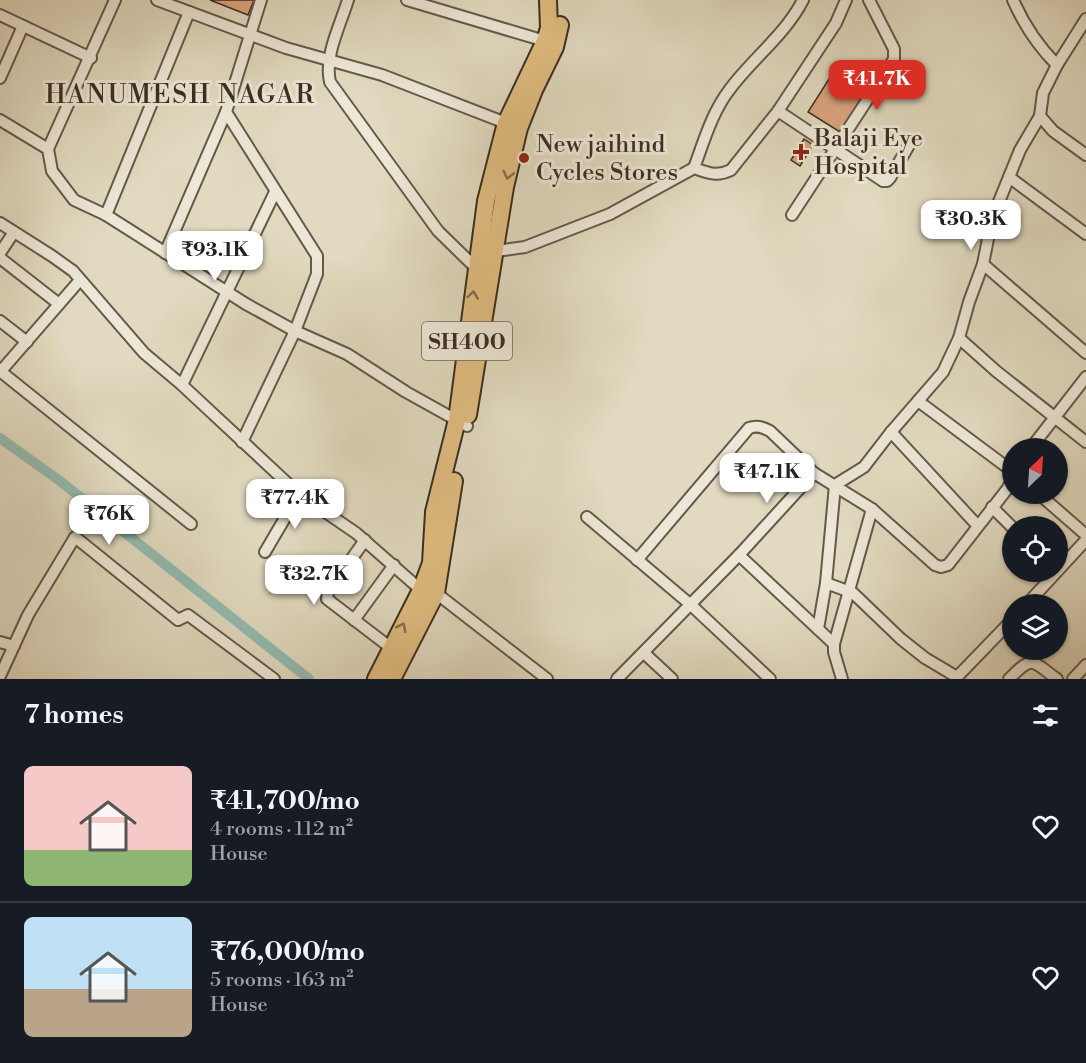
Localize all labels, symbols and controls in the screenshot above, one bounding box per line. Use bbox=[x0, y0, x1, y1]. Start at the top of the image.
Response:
pin: ₹41.7K bbox=[828, 60, 926, 111]
text: ₹41.7K bbox=[843, 67, 911, 92]
district label: HANUMESH NAGAR bbox=[45, 79, 315, 111]
place label: Balaji Eye Hospital bbox=[813, 124, 923, 182]
place label: New jaihind Cycles Stores bbox=[536, 130, 678, 188]
marker: Balaji Eye Hospital bbox=[792, 143, 810, 161]
marker: New jaihind Cycles Stores bbox=[517, 151, 531, 165]
one-way arrow bbox=[502, 170, 515, 180]
pin: ₹30.3K bbox=[922, 200, 1020, 251]
text: ₹30.3K bbox=[935, 207, 1007, 232]
pin: ₹93.1K bbox=[166, 231, 264, 282]
text: ₹93.1K bbox=[181, 238, 249, 263]
one-way arrow bbox=[467, 290, 479, 300]
road number: SH400 bbox=[422, 322, 512, 360]
north arrow bbox=[1002, 438, 1068, 504]
map controls bbox=[1002, 438, 1068, 660]
pin: ₹47.1K bbox=[718, 453, 816, 504]
text: ₹47.1K bbox=[734, 460, 800, 485]
pin: ₹77.4K bbox=[246, 479, 344, 530]
text: ₹77.4K bbox=[260, 486, 330, 511]
pin: ₹76K bbox=[73, 495, 145, 546]
text: ₹76K bbox=[83, 502, 135, 527]
button: locate bbox=[1002, 516, 1068, 582]
pin: ₹32.7K bbox=[265, 555, 363, 606]
text: ₹32.7K bbox=[279, 562, 349, 587]
button: layers bbox=[1002, 594, 1068, 660]
one-way arrow bbox=[395, 622, 406, 633]
text: 7 homes bbox=[24, 699, 124, 731]
icon: filters bbox=[1029, 699, 1062, 732]
text: ₹41,700/mo bbox=[210, 785, 360, 817]
icon: home bbox=[72, 790, 144, 862]
icon: heart bbox=[1029, 810, 1062, 843]
text: 4 rooms · 112 m² bbox=[210, 817, 353, 842]
text: House bbox=[210, 842, 268, 867]
text: ₹76,000/mo bbox=[210, 936, 365, 968]
icon: home bbox=[72, 941, 144, 1013]
icon: heart bbox=[1029, 961, 1062, 994]
text: 5 rooms · 163 m² bbox=[210, 968, 354, 993]
text: House bbox=[210, 993, 268, 1018]

